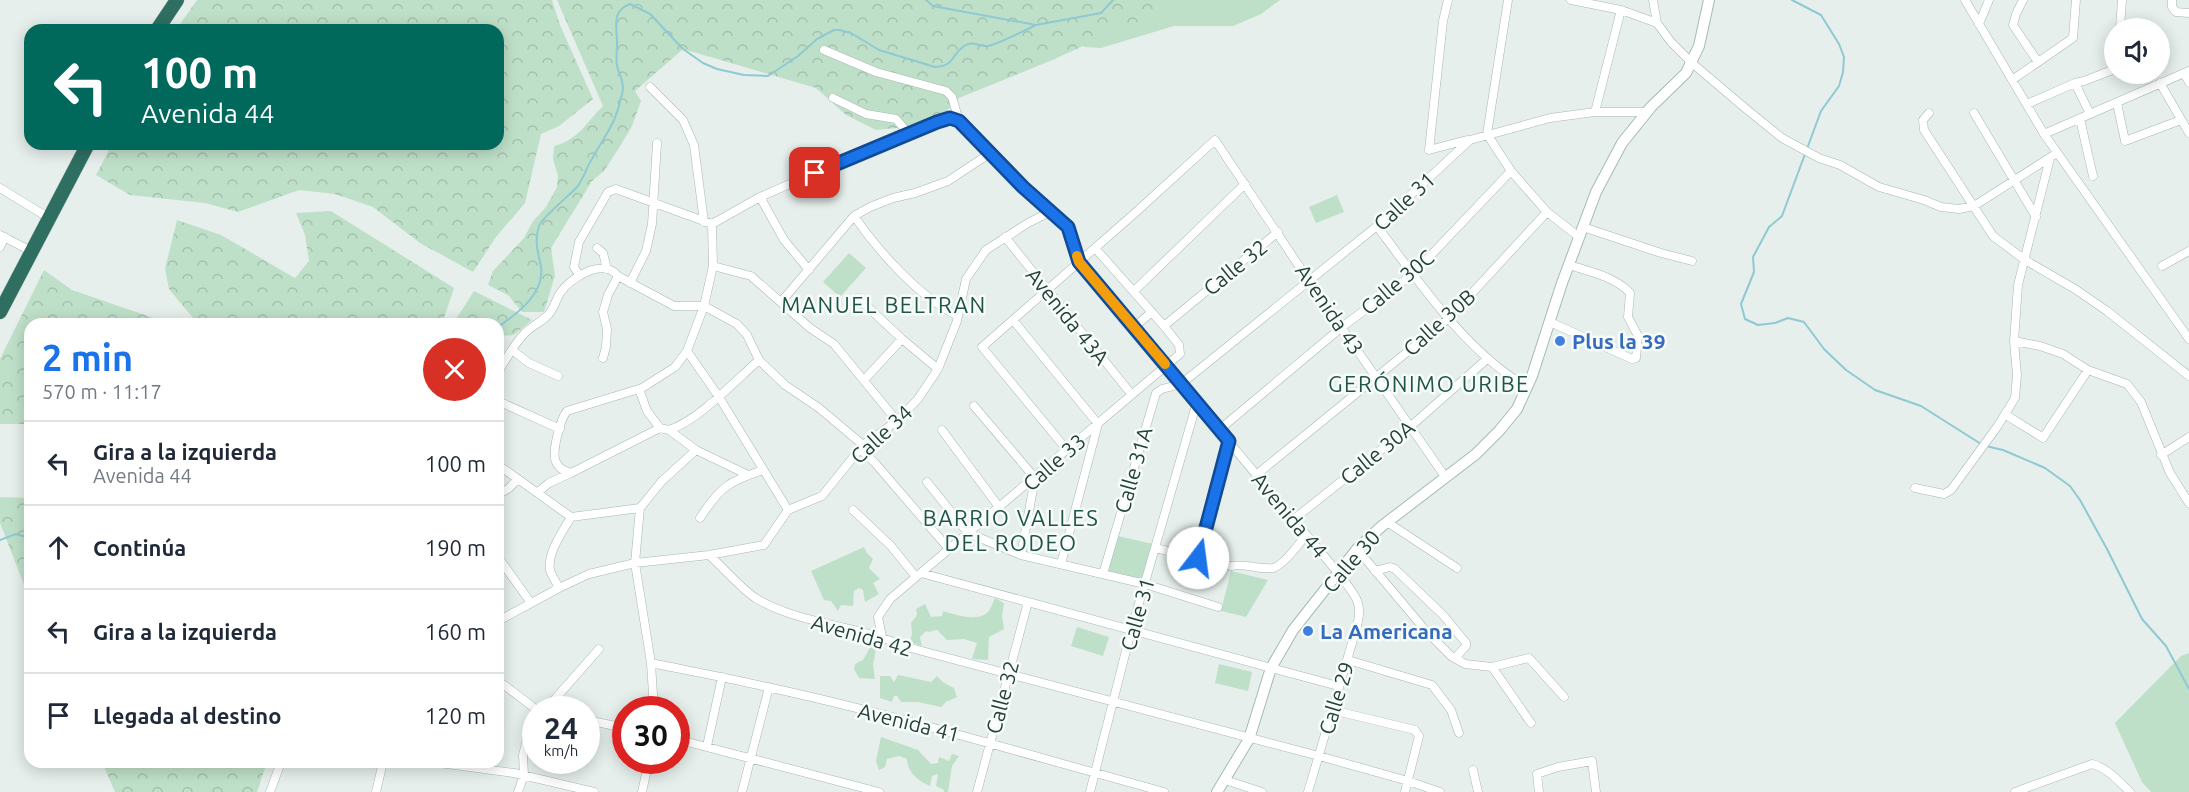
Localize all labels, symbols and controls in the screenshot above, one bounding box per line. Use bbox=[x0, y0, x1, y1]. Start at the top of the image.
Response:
map controls bbox=[2104, 18, 2170, 84]
button: sound bbox=[2104, 18, 2170, 84]
icon: left bbox=[42, 48, 120, 126]
text: 100 m bbox=[141, 49, 258, 96]
text: Avenida 44 bbox=[141, 98, 275, 128]
pin bbox=[789, 147, 840, 198]
icon: arrive bbox=[798, 156, 831, 189]
street label: Calle 31 bbox=[1368, 167, 1440, 235]
street label: Calle 32 bbox=[1198, 234, 1272, 300]
street label: Calle 30C bbox=[1356, 245, 1438, 319]
street label: Avenida 43 bbox=[1291, 259, 1369, 359]
street label: Avenida 43A bbox=[1022, 263, 1115, 369]
street label: Calle 30B bbox=[1398, 284, 1480, 360]
district label: MANUEL BELTRAN bbox=[781, 292, 987, 317]
place label: Plus la 39 bbox=[1572, 329, 1666, 353]
marker: Plus la 39 bbox=[1553, 334, 1567, 348]
text: 2 min bbox=[42, 337, 133, 378]
button: close bbox=[423, 338, 486, 401]
district label: GERÓNIMO URIBE bbox=[1328, 370, 1530, 396]
text: 570 m · 11:17 bbox=[42, 380, 162, 403]
street label: Calle 34 bbox=[845, 400, 917, 468]
street label: Calle 30A bbox=[1335, 415, 1419, 489]
street label: Calle 31A bbox=[1109, 424, 1157, 516]
street label: Calle 33 bbox=[1018, 428, 1090, 496]
text: Gira a la izquierda bbox=[93, 439, 277, 464]
icon: left bbox=[42, 447, 75, 480]
text: 100 m bbox=[425, 451, 486, 476]
text: Avenida 44 bbox=[93, 464, 192, 487]
street label: Avenida 44 bbox=[1247, 468, 1333, 562]
district label: BARRIO VALLES DEL RODEO bbox=[923, 505, 1099, 555]
street label: Calle 30 bbox=[1317, 525, 1385, 597]
position arrow bbox=[1166, 526, 1230, 590]
icon: ahead bbox=[42, 531, 75, 564]
text: Continúa bbox=[93, 535, 186, 560]
text: 190 m bbox=[425, 535, 486, 560]
street label: Calle 31 bbox=[1115, 575, 1159, 653]
street label: Avenida 42 bbox=[809, 609, 915, 661]
icon: left bbox=[42, 615, 75, 648]
text: Gira a la izquierda bbox=[93, 619, 277, 644]
text: 160 m bbox=[425, 619, 486, 644]
place label: La Americana bbox=[1320, 619, 1453, 643]
marker: La Americana bbox=[1301, 624, 1315, 638]
street label: Calle 32 bbox=[981, 658, 1023, 736]
street label: Calle 29 bbox=[1314, 659, 1358, 737]
speed limit sign: 30 bbox=[612, 696, 690, 774]
street label: Avenida 41 bbox=[856, 698, 962, 746]
icon: arrive bbox=[42, 699, 75, 732]
text: Llegada al destino bbox=[93, 703, 281, 728]
text: 120 m bbox=[425, 703, 486, 728]
text: 24 bbox=[544, 711, 578, 745]
text: km/h bbox=[544, 742, 578, 759]

